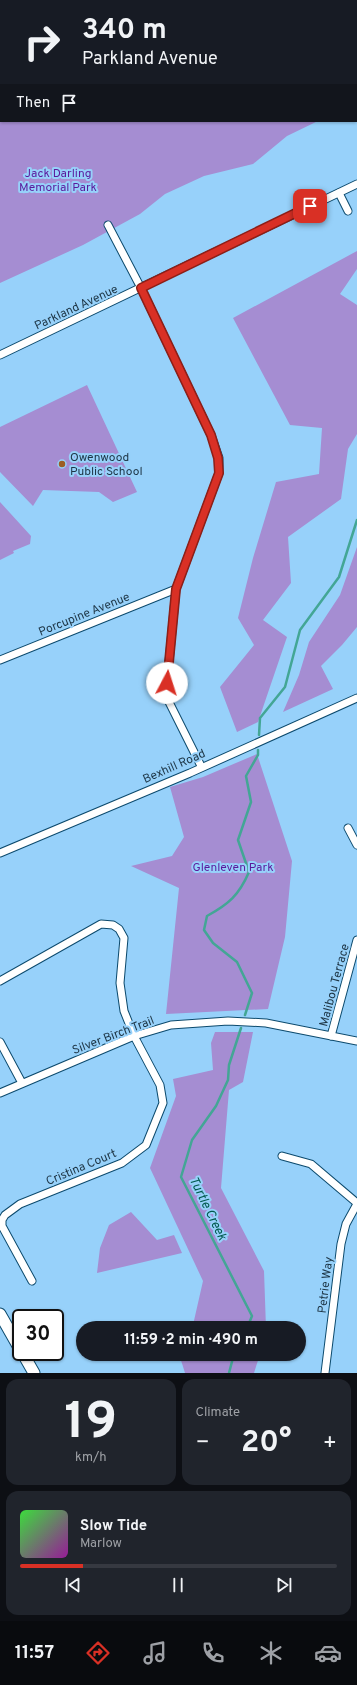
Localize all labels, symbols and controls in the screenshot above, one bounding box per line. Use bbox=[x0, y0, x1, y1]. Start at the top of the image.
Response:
text: 340 m bbox=[82, 13, 167, 49]
icon: right bbox=[16, 16, 68, 68]
text: Parkland Avenue bbox=[82, 48, 218, 71]
icon: arrive bbox=[58, 92, 80, 114]
text: Then bbox=[16, 94, 50, 113]
park label: Jack Darling Memorial Park bbox=[19, 166, 97, 196]
pin bbox=[293, 189, 327, 223]
icon: arrive bbox=[299, 195, 321, 217]
street label: Parkland Avenue bbox=[32, 282, 121, 334]
place label: Owenwood Public School bbox=[70, 450, 143, 480]
marker: Owenwood Public School bbox=[57, 459, 67, 469]
street label: Porcupine Avenue bbox=[36, 589, 132, 641]
position arrow bbox=[146, 662, 188, 704]
street label: Bexhill Road bbox=[141, 746, 208, 788]
park label: Glenleven Park bbox=[192, 860, 274, 876]
street label: Malibou Terrace bbox=[316, 942, 354, 1028]
street label: Silver Birch Trail bbox=[70, 1013, 157, 1059]
street label: Cristina Court bbox=[44, 1146, 119, 1190]
water label: Turtle Creek bbox=[185, 1174, 230, 1244]
street label: Petrie Way bbox=[315, 1256, 337, 1314]
speed limit sign: 30 bbox=[12, 1309, 64, 1361]
text: 11:59 · 2 min · 490 m bbox=[124, 1331, 258, 1350]
text: 19 bbox=[64, 1391, 117, 1457]
text: Climate bbox=[196, 1405, 240, 1421]
text: 20° bbox=[241, 1425, 292, 1462]
text: − bbox=[196, 1430, 210, 1457]
text: + bbox=[323, 1430, 337, 1457]
text: km/h bbox=[75, 1450, 107, 1466]
text: Slow Tide bbox=[80, 1517, 147, 1536]
text: Marlow bbox=[80, 1536, 122, 1552]
icon: previous bbox=[62, 1574, 84, 1596]
icon: pause bbox=[167, 1574, 189, 1596]
icon: next bbox=[273, 1574, 295, 1596]
icon: directions bbox=[84, 1639, 112, 1667]
icon: music bbox=[141, 1639, 169, 1667]
icon: phone bbox=[199, 1639, 227, 1667]
icon: climate bbox=[257, 1639, 285, 1667]
icon: car bbox=[314, 1639, 342, 1667]
text: 11:57 bbox=[15, 1642, 54, 1665]

